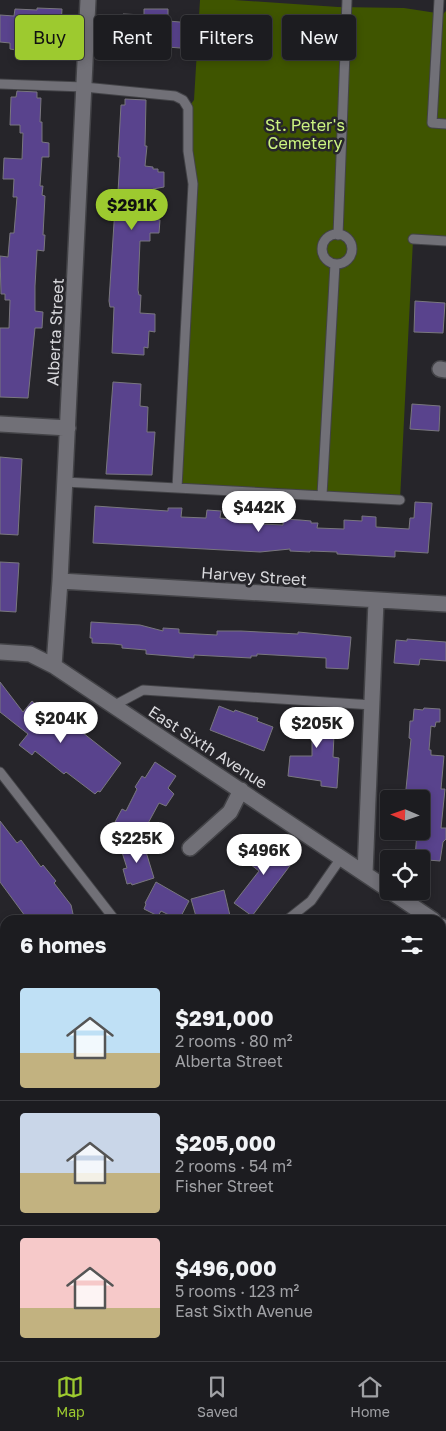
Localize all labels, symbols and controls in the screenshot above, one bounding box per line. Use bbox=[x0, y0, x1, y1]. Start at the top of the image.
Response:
chip: Buy bbox=[15, 15, 84, 60]
chip: Rent bbox=[94, 15, 171, 60]
chip: Filters bbox=[181, 15, 272, 60]
chip: New bbox=[282, 15, 356, 60]
park label: St. Peter's Cemetery bbox=[265, 115, 345, 153]
pin: $291K bbox=[97, 188, 167, 231]
text: $291K bbox=[107, 195, 157, 215]
street label: Alberta Street bbox=[42, 278, 68, 386]
pin: $442K bbox=[224, 490, 294, 533]
text: $442K bbox=[233, 497, 285, 517]
street label: Harvey Street bbox=[201, 562, 307, 590]
street label: East Sixth Avenue bbox=[145, 701, 271, 793]
pin: $204K bbox=[26, 702, 96, 744]
pin: $205K bbox=[282, 706, 352, 749]
text: $204K bbox=[35, 708, 87, 728]
text: $205K bbox=[291, 713, 343, 733]
north arrow bbox=[380, 790, 430, 840]
map controls bbox=[380, 790, 430, 900]
pin: $225K bbox=[102, 822, 172, 864]
text: $225K bbox=[111, 828, 163, 848]
pin: $496K bbox=[229, 834, 299, 876]
text: $496K bbox=[238, 840, 290, 860]
button: locate bbox=[380, 850, 430, 900]
icon: filters bbox=[398, 931, 426, 959]
text: 6 homes bbox=[20, 932, 106, 958]
text: $291,000 bbox=[175, 1005, 274, 1031]
icon: home bbox=[60, 1008, 120, 1068]
text: 2 rooms · 80 m² bbox=[175, 1031, 293, 1051]
text: Alberta Street bbox=[175, 1051, 283, 1071]
text: $205,000 bbox=[175, 1130, 276, 1156]
icon: home bbox=[60, 1133, 120, 1193]
text: 2 rooms · 54 m² bbox=[175, 1156, 292, 1176]
text: Fisher Street bbox=[175, 1176, 274, 1196]
text: $496,000 bbox=[175, 1255, 277, 1281]
icon: home bbox=[60, 1258, 120, 1318]
text: 5 rooms · 123 m² bbox=[175, 1281, 299, 1301]
text: East Sixth Avenue bbox=[175, 1301, 313, 1321]
tab: Map bbox=[56, 1373, 85, 1420]
tab: Saved bbox=[197, 1373, 238, 1420]
tab: Home bbox=[350, 1373, 390, 1420]

